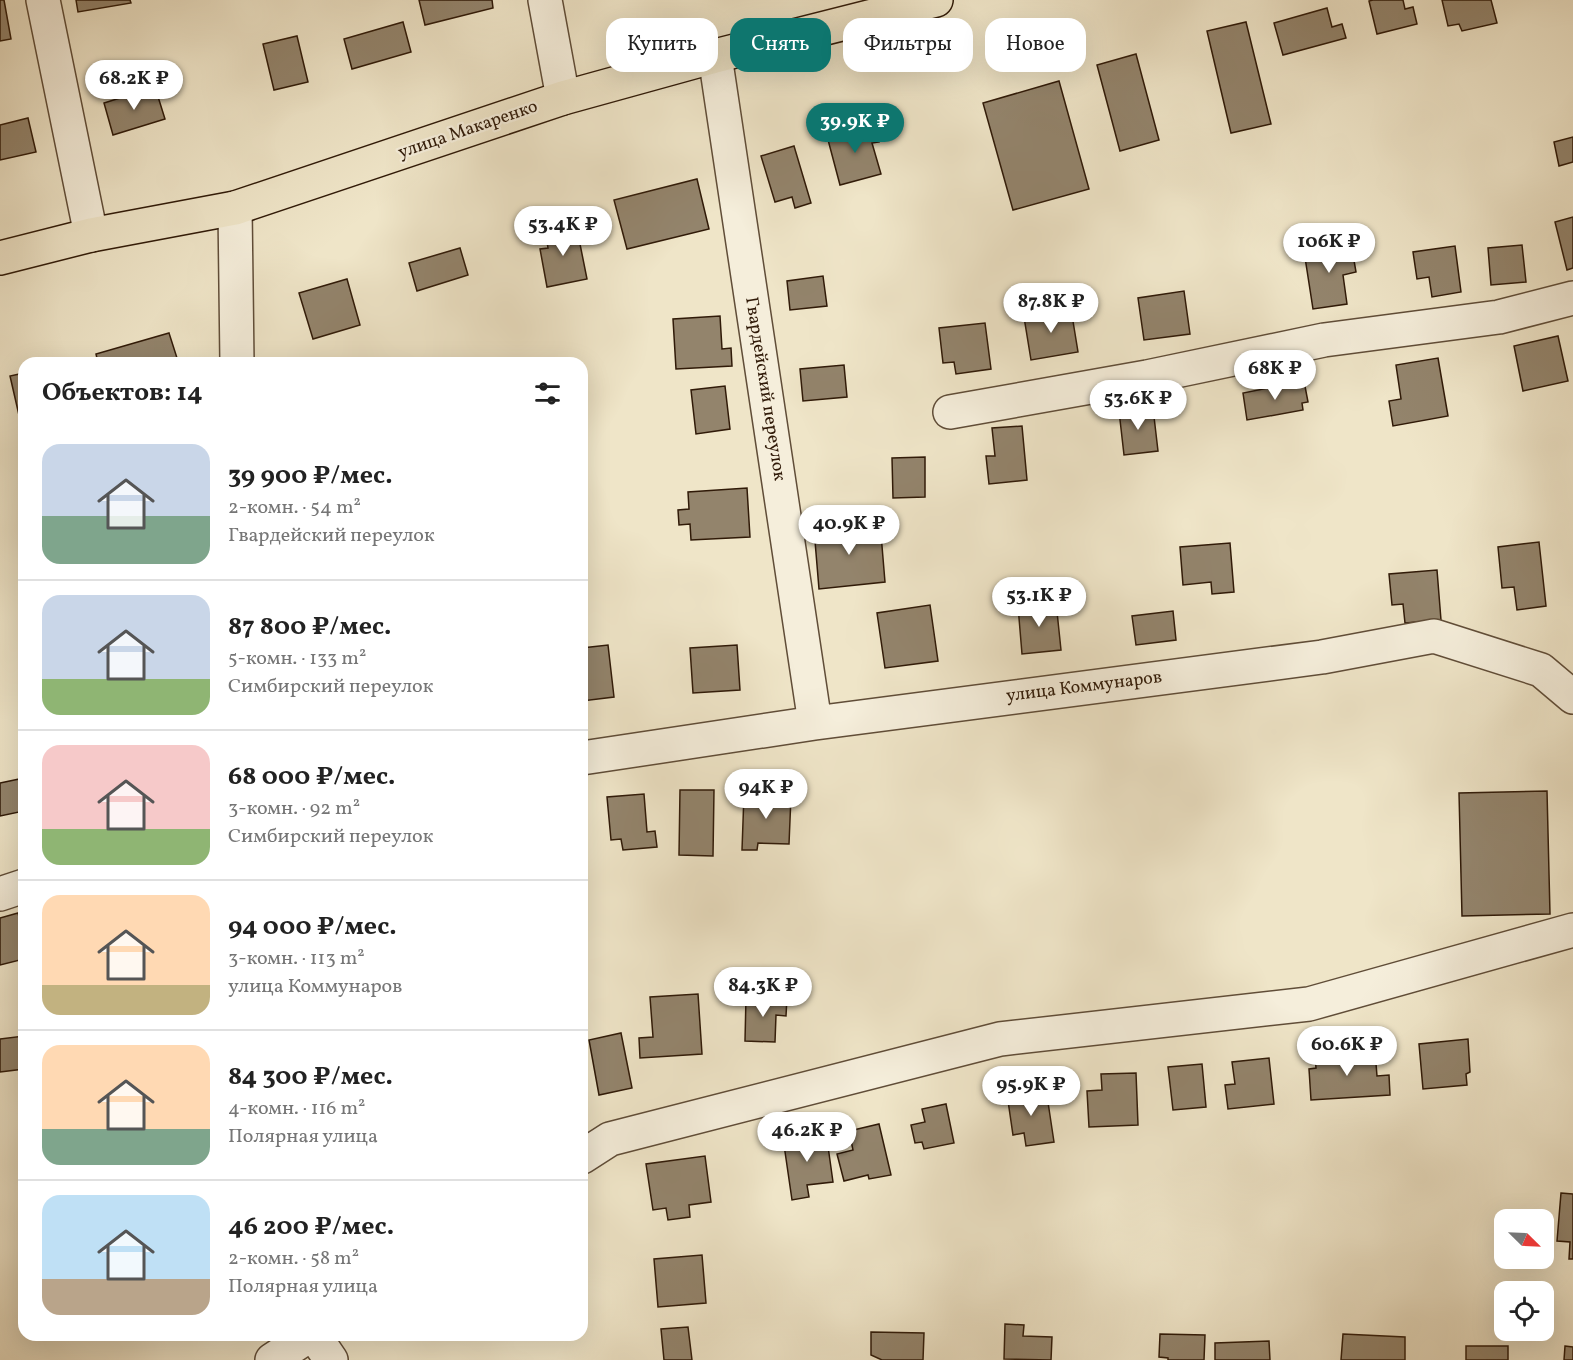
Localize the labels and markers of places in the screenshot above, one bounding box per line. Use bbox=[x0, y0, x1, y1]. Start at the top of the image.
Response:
pin: 68.2K ₽ bbox=[79, 60, 189, 111]
pin: 39.9K ₽ bbox=[800, 103, 910, 154]
pin: 53.4K ₽ bbox=[508, 206, 618, 257]
pin: 106K ₽ bbox=[1280, 223, 1378, 274]
pin: 87.8K ₽ bbox=[996, 283, 1106, 334]
pin: 68K ₽ bbox=[1233, 350, 1317, 401]
pin: 53.6K ₽ bbox=[1083, 380, 1193, 431]
pin: 40.9K ₽ bbox=[794, 505, 904, 556]
pin: 53.1K ₽ bbox=[984, 577, 1094, 628]
pin: 94K ₽ bbox=[724, 769, 808, 820]
pin: 84.3K ₽ bbox=[708, 967, 818, 1018]
pin: 60.6K ₽ bbox=[1292, 1026, 1402, 1077]
pin: 95.9K ₽ bbox=[976, 1066, 1086, 1117]
pin: 46.2K ₽ bbox=[752, 1112, 862, 1163]

